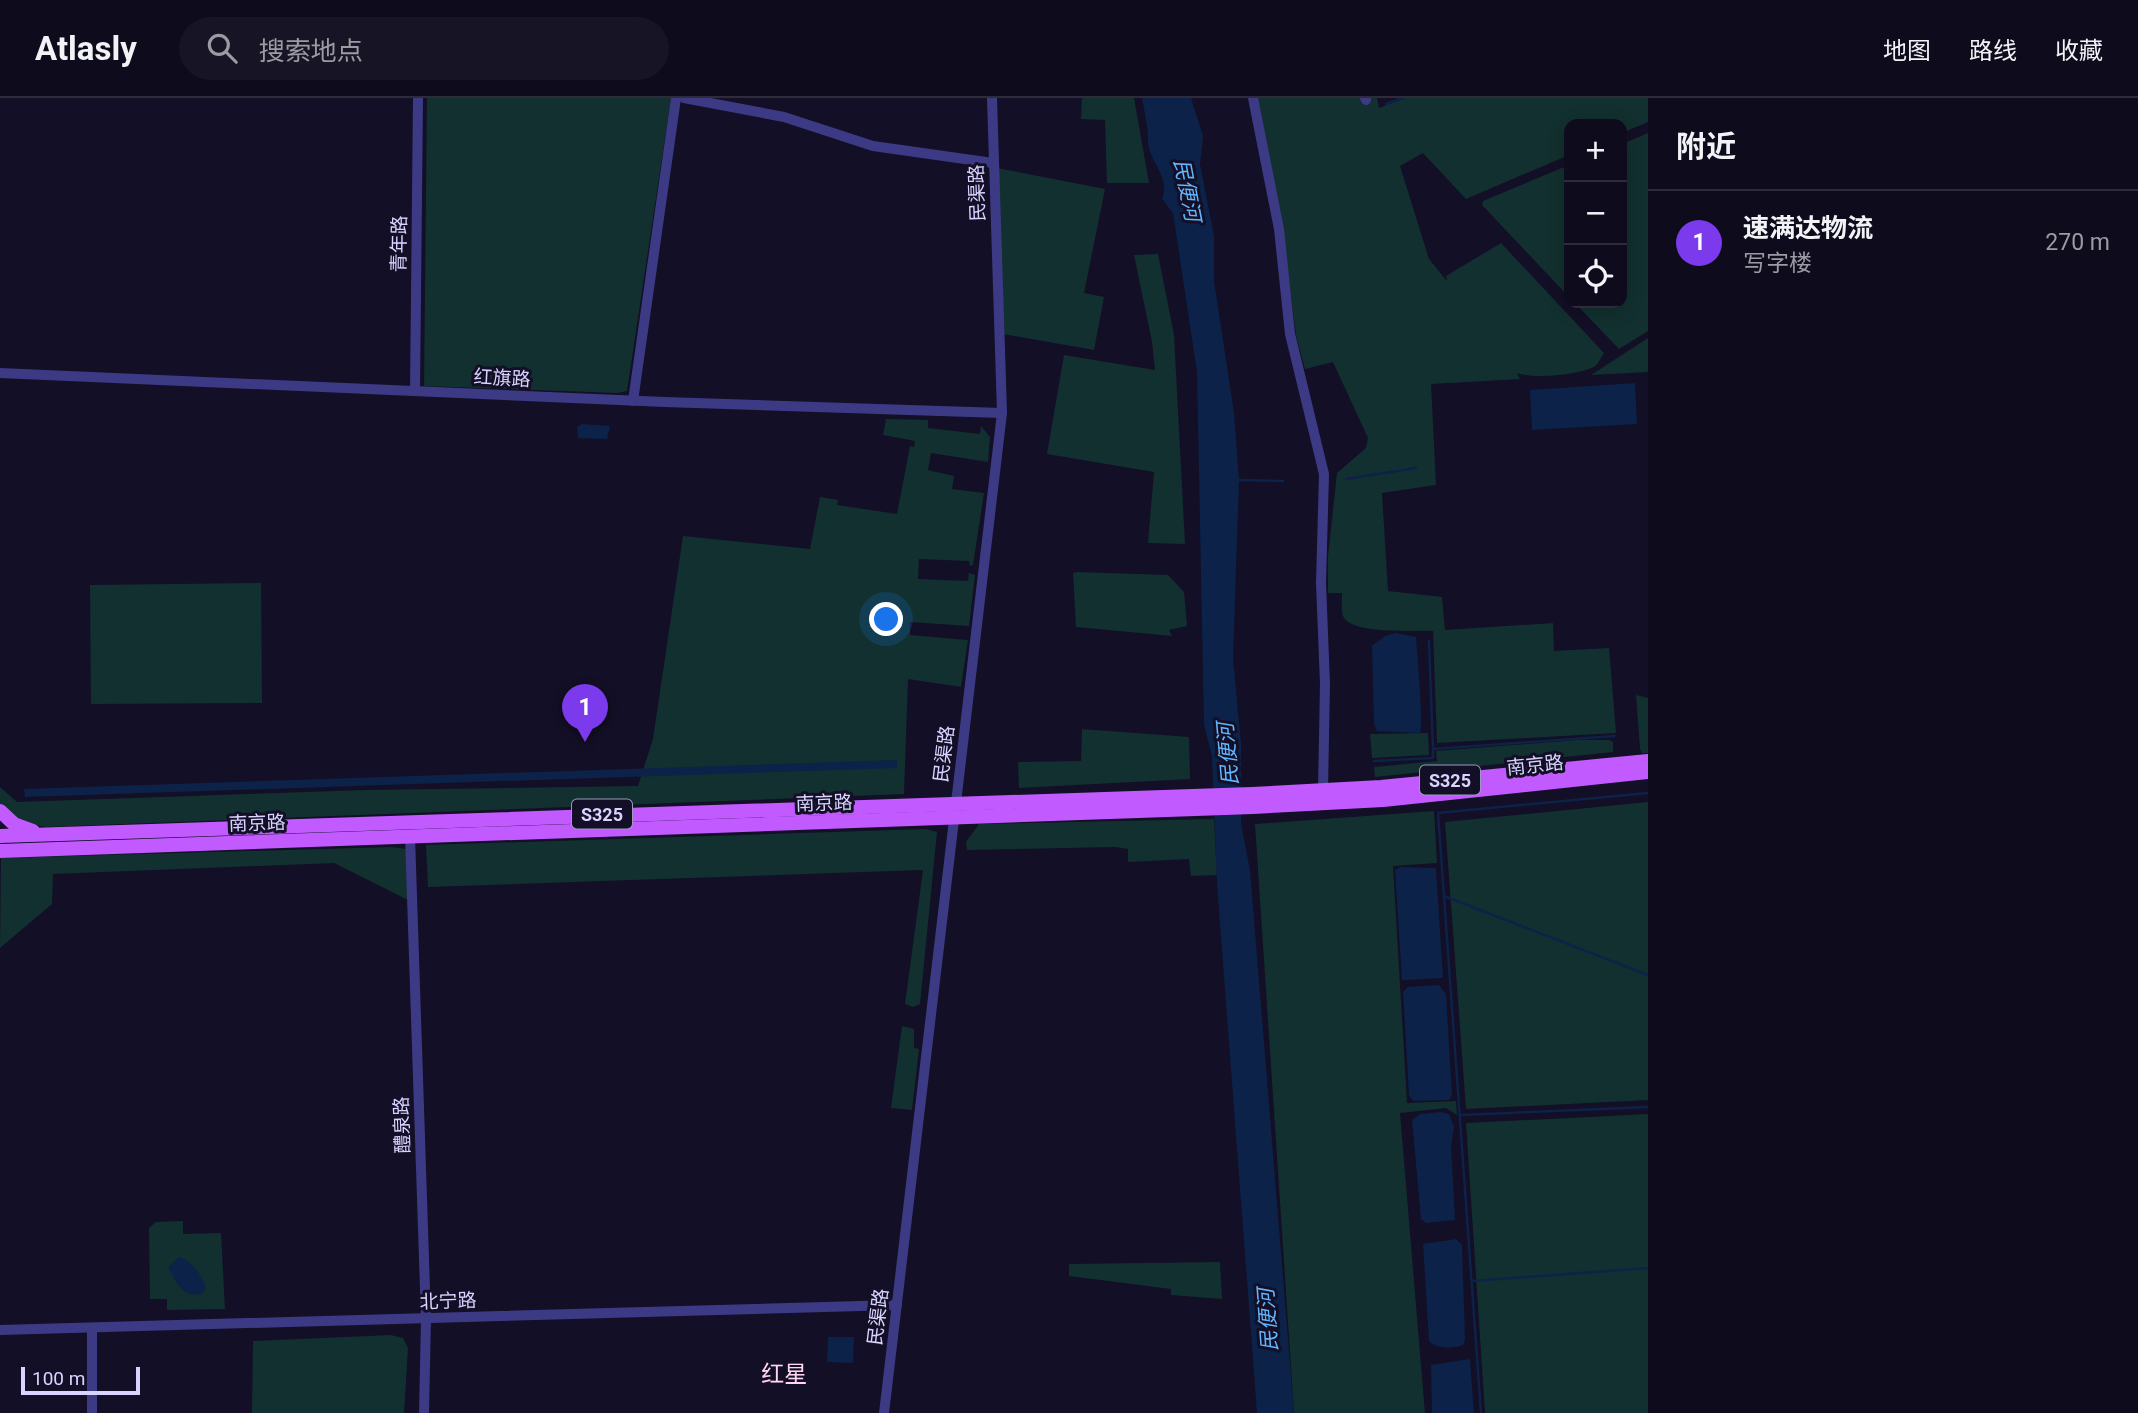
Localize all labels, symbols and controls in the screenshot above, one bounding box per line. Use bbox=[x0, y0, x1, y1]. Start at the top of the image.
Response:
search box bbox=[179, 17, 669, 80]
text: Atlasly bbox=[35, 29, 137, 68]
icon: search bbox=[203, 29, 241, 67]
text: 搜索地点 bbox=[259, 36, 363, 66]
text: 地图 bbox=[1883, 37, 1931, 65]
text: 路线 bbox=[1969, 37, 2017, 65]
text: 收藏 bbox=[2055, 37, 2103, 65]
map controls bbox=[1564, 119, 1627, 308]
button: + bbox=[1564, 119, 1627, 182]
text: 附近 bbox=[1676, 129, 1736, 164]
water label: 民便河 bbox=[1169, 157, 1206, 227]
street label: 民渠路 bbox=[965, 164, 989, 222]
button: − bbox=[1564, 182, 1627, 245]
text: 速满达物流 bbox=[1743, 213, 1873, 243]
street label: 青年路 bbox=[387, 215, 411, 273]
text: 1 bbox=[1692, 229, 1706, 256]
text: 270 m bbox=[2045, 229, 2110, 256]
button: locate bbox=[1564, 245, 1627, 308]
text: 写字楼 bbox=[1743, 250, 1812, 277]
street label: 红旗路 bbox=[473, 365, 531, 391]
your location bbox=[869, 602, 903, 636]
pin: 1 bbox=[562, 684, 608, 742]
water label: 民便河 bbox=[1213, 718, 1243, 786]
street label: 民渠路 bbox=[929, 724, 959, 784]
street label: 南京路 bbox=[1505, 751, 1565, 779]
road number: S325 bbox=[1420, 766, 1480, 794]
street label: 南京路 bbox=[795, 791, 853, 815]
road number: S325 bbox=[572, 800, 632, 828]
street label: 南京路 bbox=[228, 811, 286, 835]
street label: 醴泉路 bbox=[390, 1096, 414, 1154]
water label: 民便河 bbox=[1254, 1284, 1282, 1352]
street label: 民渠路 bbox=[863, 1287, 893, 1347]
street label: 北宁路 bbox=[419, 1289, 477, 1313]
district label: 红星 bbox=[761, 1361, 807, 1388]
scale bar bbox=[21, 1364, 140, 1396]
text: 100 m bbox=[32, 1367, 85, 1390]

